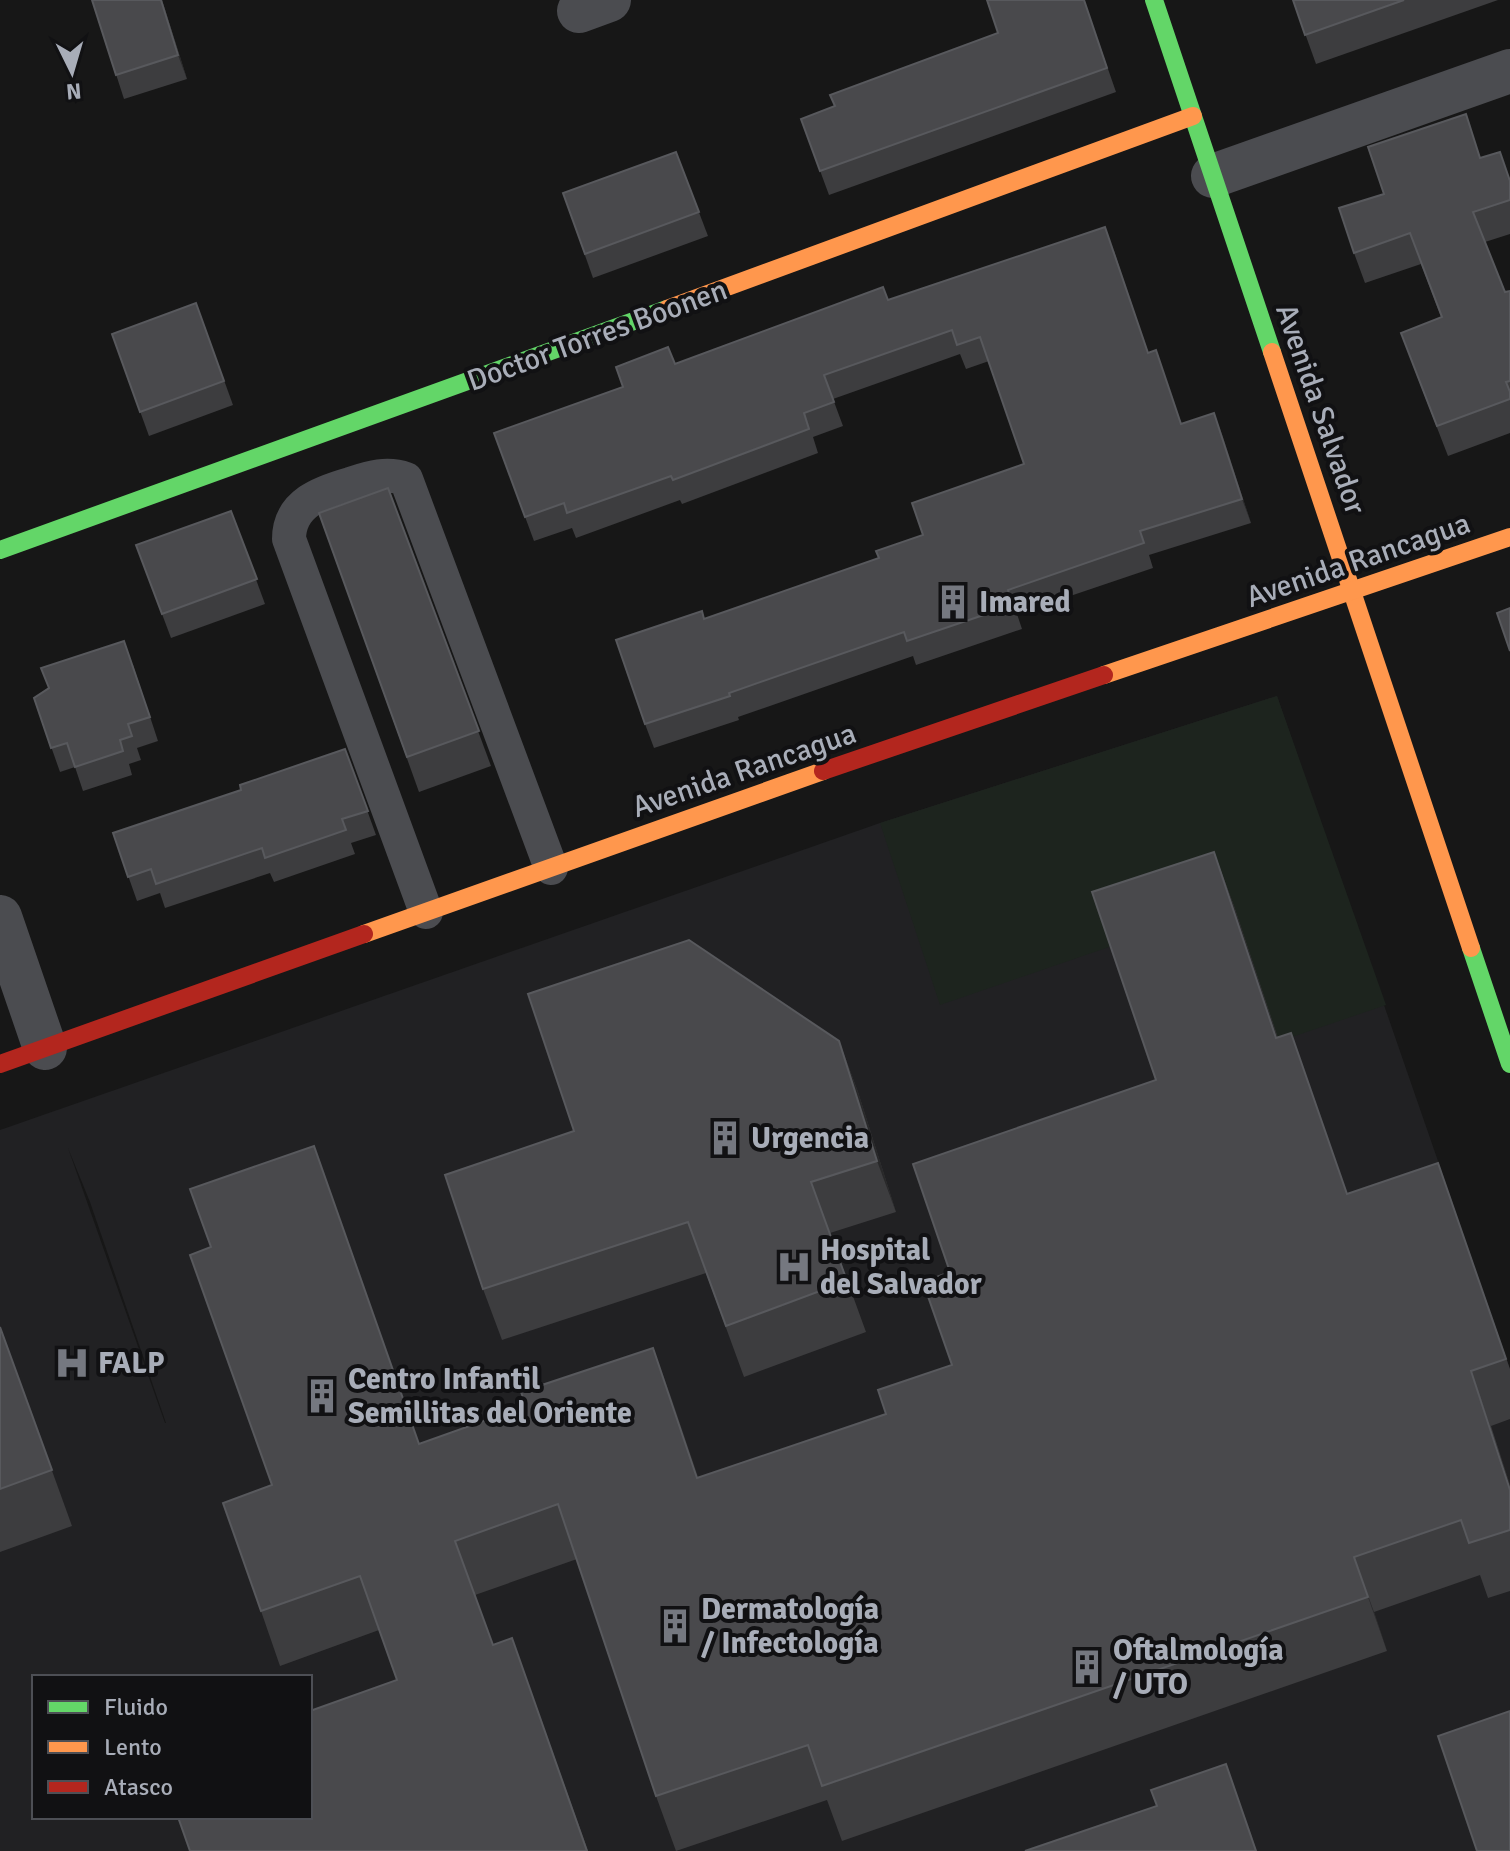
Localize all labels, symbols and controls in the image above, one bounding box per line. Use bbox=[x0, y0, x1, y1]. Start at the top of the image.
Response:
north arrow bbox=[32, 32, 112, 112]
text: N bbox=[65, 77, 83, 106]
street label: Doctor Torres Boonen bbox=[462, 271, 732, 400]
street label: Avenida Salvador bbox=[1267, 299, 1374, 519]
street label: Avenida Rancagua bbox=[1241, 505, 1475, 616]
building icon: Imared bbox=[934, 583, 972, 621]
place label: Imared bbox=[979, 584, 1071, 621]
street label: Avenida Rancagua bbox=[627, 715, 861, 826]
building icon: Urgencia bbox=[706, 1119, 744, 1157]
place label: Urgencia bbox=[751, 1120, 869, 1157]
place label: Hospital del Salvador bbox=[820, 1232, 982, 1303]
hospital icon: Hospital del Salvador bbox=[775, 1248, 813, 1286]
hospital icon: FALP bbox=[53, 1344, 91, 1382]
place label: FALP bbox=[98, 1345, 165, 1382]
place label: Centro Infantil Semillitas del Oriente bbox=[348, 1361, 632, 1432]
building icon: Centro Infantil Semillitas del Oriente bbox=[303, 1377, 341, 1415]
place label: Dermatología / Infectología bbox=[701, 1591, 879, 1662]
building icon: Dermatología / Infectología bbox=[656, 1607, 694, 1645]
place label: Oftalmología / UTO bbox=[1113, 1632, 1284, 1703]
building icon: Oftalmología / UTO bbox=[1068, 1648, 1106, 1686]
legend bbox=[32, 1675, 312, 1819]
text: Fluido bbox=[104, 1692, 168, 1722]
text: Lento bbox=[104, 1732, 162, 1762]
text: Atasco bbox=[104, 1772, 173, 1802]

